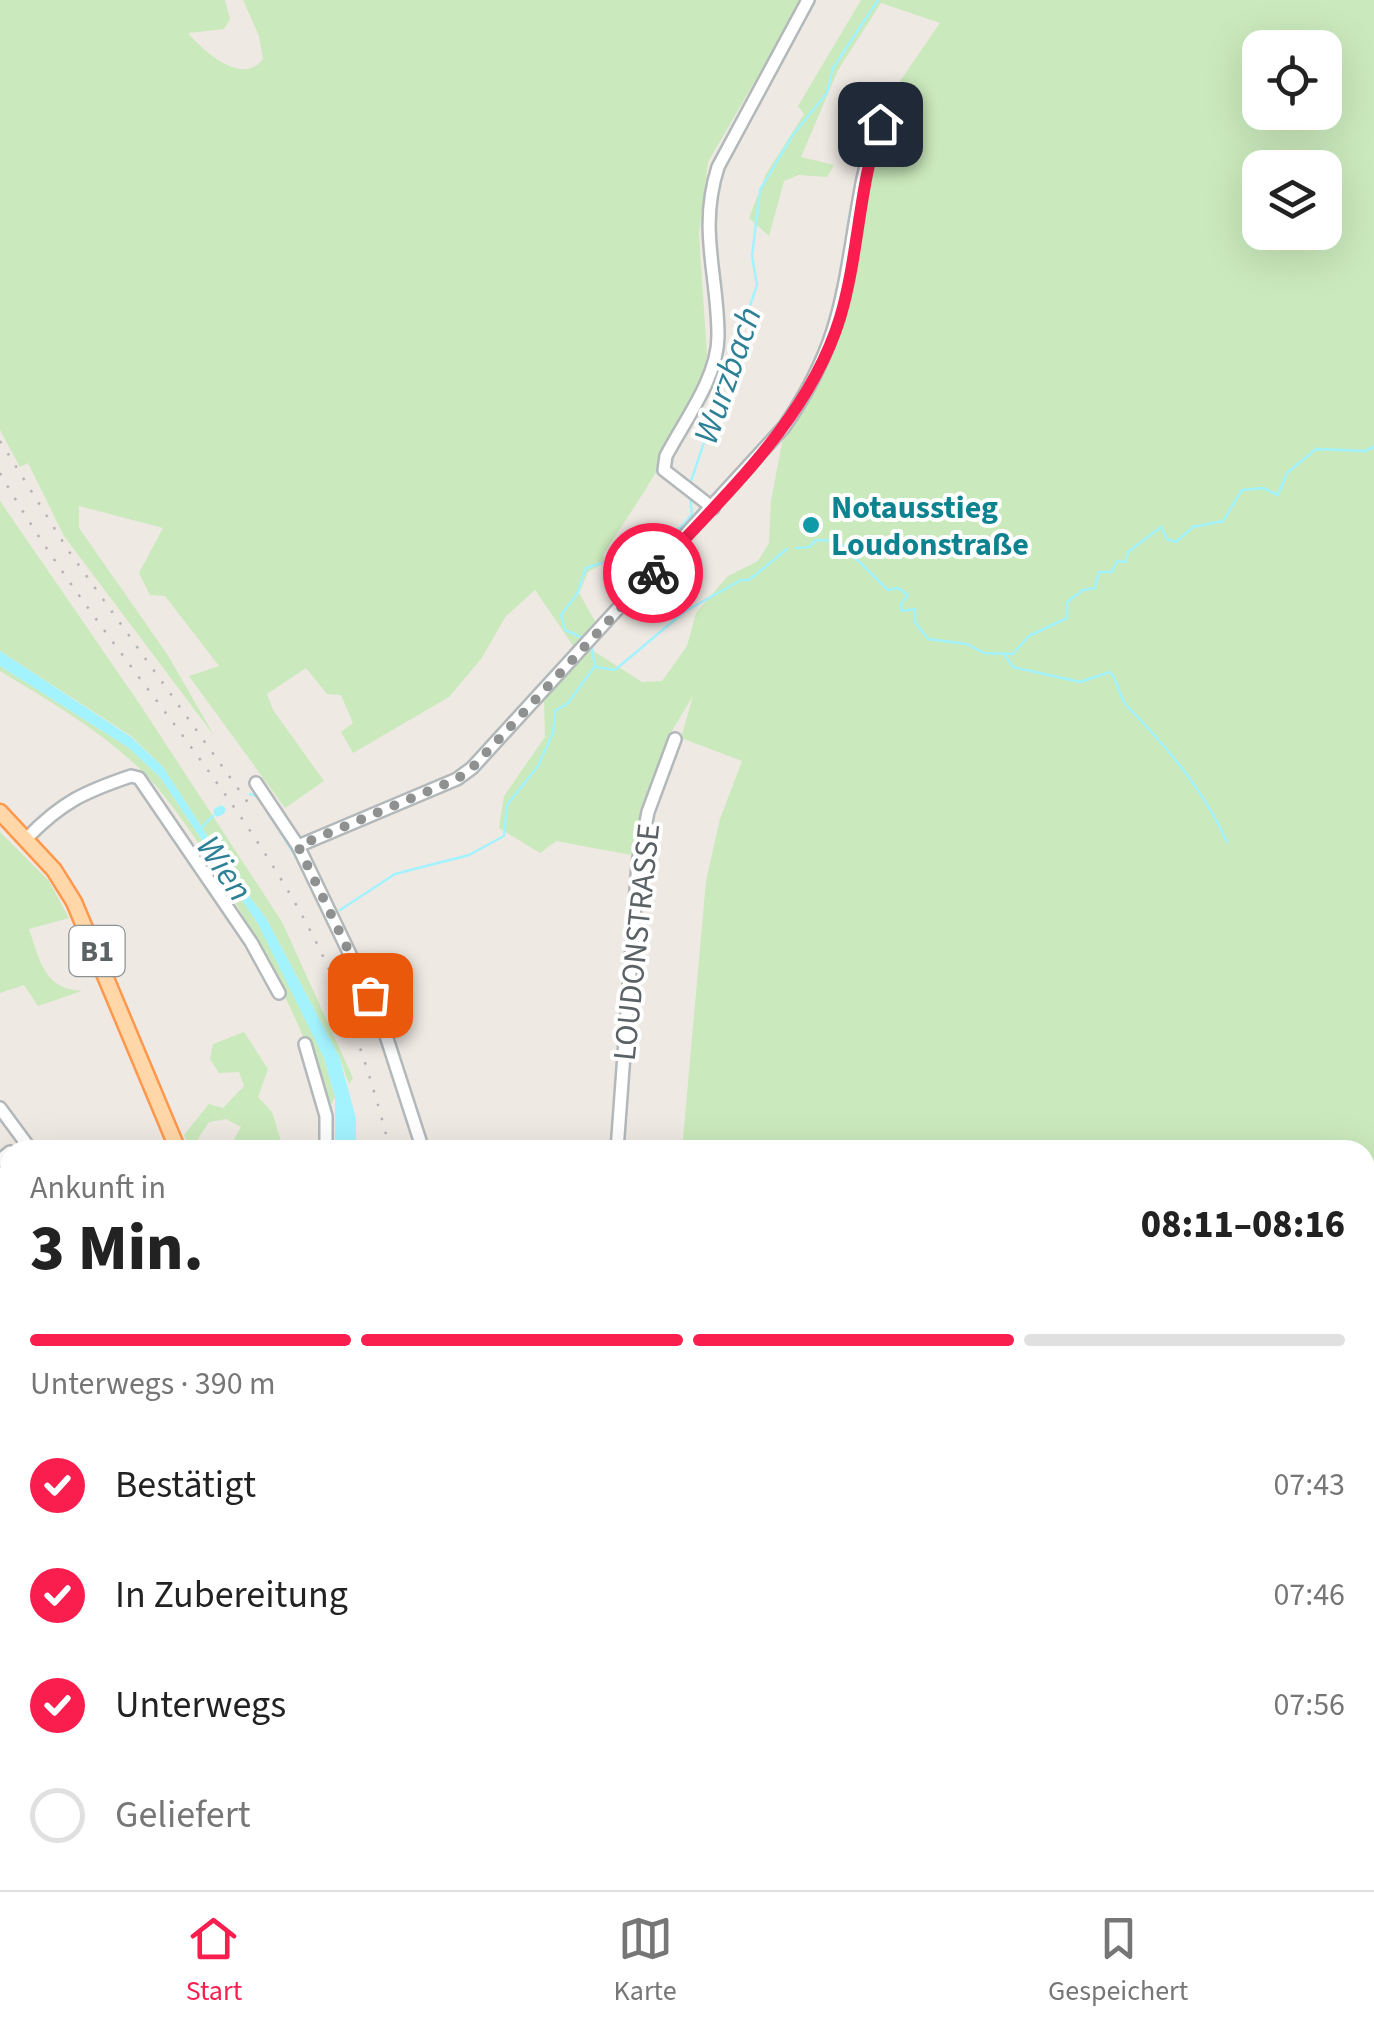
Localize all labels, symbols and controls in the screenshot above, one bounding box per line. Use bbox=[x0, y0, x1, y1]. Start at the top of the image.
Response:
map controls bbox=[1242, 30, 1342, 250]
button: locate bbox=[1242, 30, 1342, 130]
pin bbox=[838, 82, 923, 167]
icon: home bbox=[853, 97, 908, 152]
button: layers bbox=[1242, 150, 1342, 250]
water label: Wurzbach bbox=[681, 300, 775, 450]
place label: Notausstieg Loudonstraße bbox=[831, 485, 1029, 568]
marker: Notausstieg Loudonstraße bbox=[800, 514, 822, 536]
courier bbox=[603, 523, 703, 623]
icon: bike bbox=[626, 546, 681, 601]
street label: LOUDONSTRASSE bbox=[602, 821, 672, 1063]
water label: Wien bbox=[184, 826, 264, 912]
road number: B1 bbox=[70, 926, 124, 976]
pin bbox=[328, 953, 413, 1038]
icon: bag bbox=[343, 968, 398, 1023]
text: Ankunft in bbox=[30, 1165, 166, 1211]
text: 08:11–08:16 bbox=[1141, 1198, 1345, 1252]
text: 3 Min. bbox=[30, 1202, 204, 1295]
text: Unterwegs · 390 m bbox=[30, 1361, 276, 1407]
icon: check bbox=[30, 1458, 85, 1513]
text: Bestätigt bbox=[115, 1458, 256, 1512]
text: 07:43 bbox=[1273, 1462, 1345, 1508]
icon: check bbox=[30, 1568, 85, 1623]
text: In Zubereitung bbox=[115, 1568, 348, 1622]
text: 07:46 bbox=[1273, 1572, 1345, 1618]
icon: check bbox=[30, 1678, 85, 1733]
text: Unterwegs bbox=[115, 1678, 286, 1732]
text: 07:56 bbox=[1273, 1682, 1345, 1728]
text: Geliefert bbox=[115, 1788, 251, 1842]
tab: Start bbox=[186, 1911, 242, 2011]
tab: Karte bbox=[614, 1911, 677, 2011]
tab: Gespeichert bbox=[1048, 1911, 1188, 2011]

